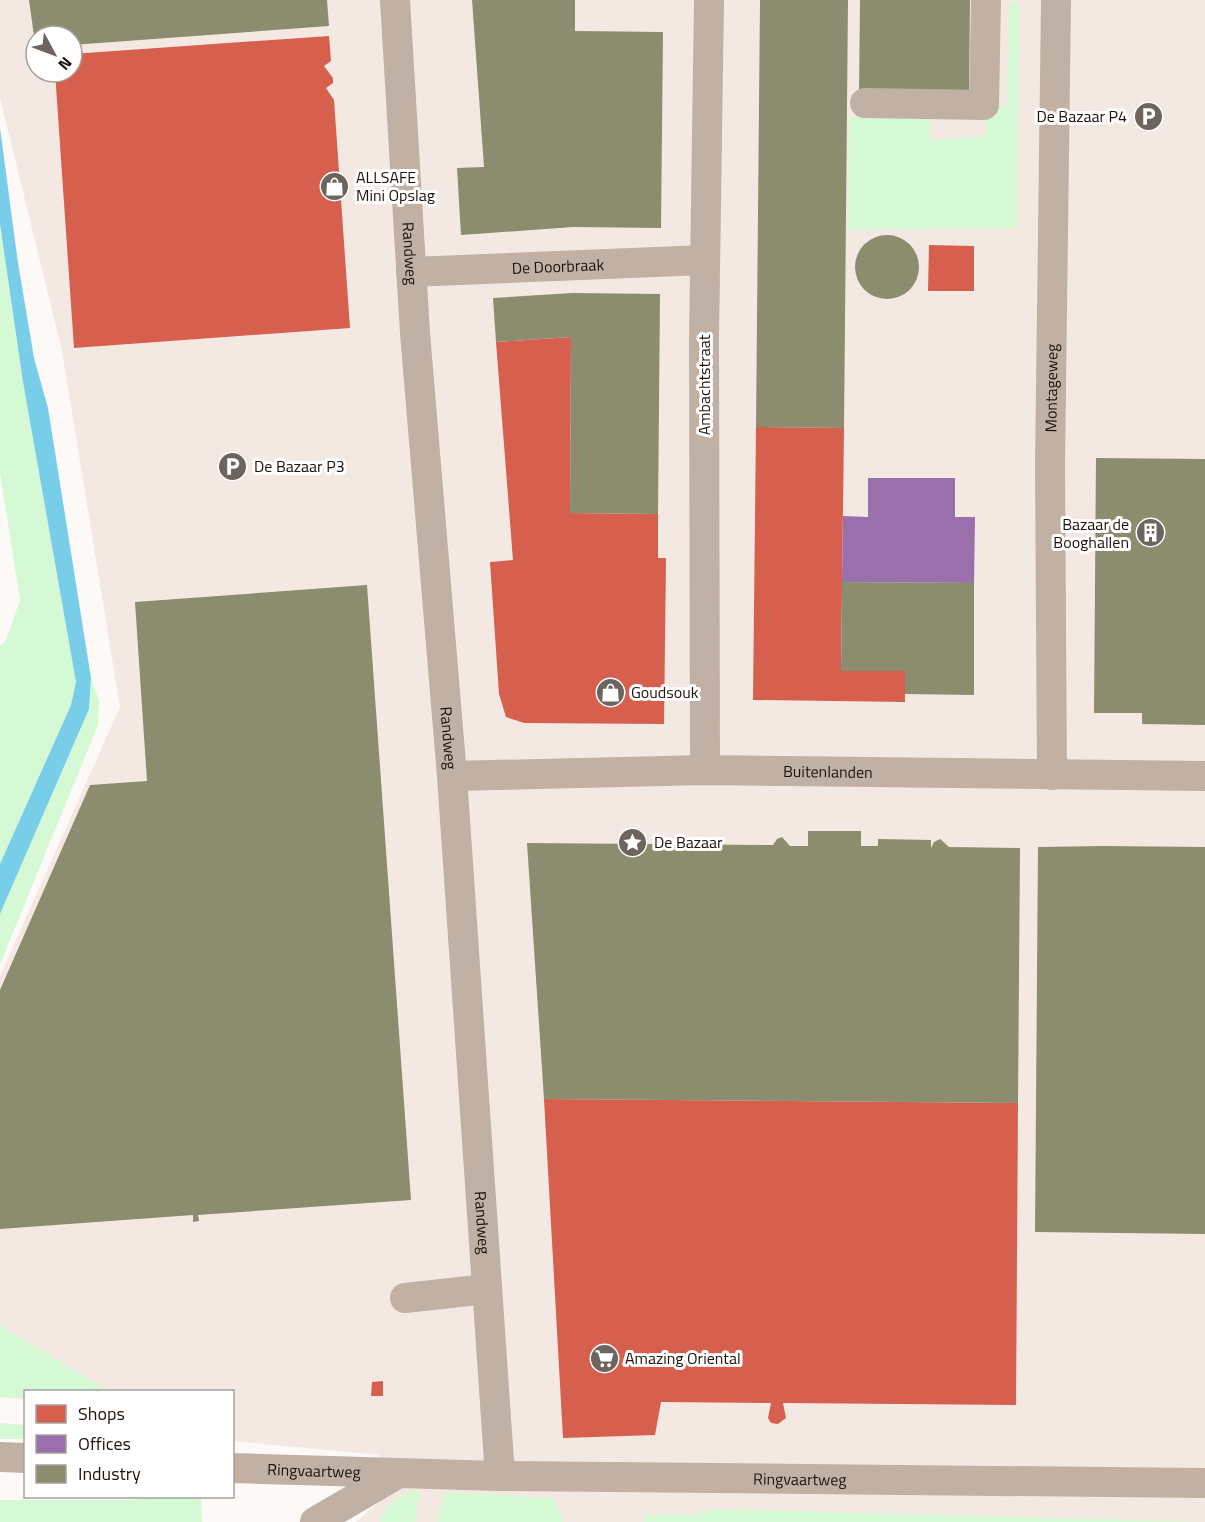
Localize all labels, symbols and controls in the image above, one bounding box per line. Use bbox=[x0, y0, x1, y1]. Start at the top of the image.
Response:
north arrow bbox=[24, 24, 84, 84]
text: N bbox=[53, 52, 78, 76]
parking icon: De Bazaar P4 bbox=[1132, 100, 1164, 132]
place label: De Bazaar P4 bbox=[1036, 104, 1127, 128]
place label: ALLSAFE Mini Opslag bbox=[356, 165, 435, 207]
shop icon: ALLSAFE Mini Opslag bbox=[319, 170, 351, 202]
street label: Randweg bbox=[396, 221, 424, 286]
street label: De Doorbraak bbox=[511, 252, 605, 280]
street label: Ambachtstraat bbox=[692, 334, 716, 435]
street label: Montageweg bbox=[1038, 343, 1064, 433]
parking icon: De Bazaar P3 bbox=[217, 450, 249, 482]
place label: De Bazaar P3 bbox=[254, 454, 345, 478]
place label: Bazaar de Booghallen bbox=[1053, 512, 1129, 554]
building icon: Bazaar de Booghallen bbox=[1134, 517, 1166, 549]
shop icon: Goudsouk bbox=[594, 676, 626, 708]
place label: Goudsouk bbox=[631, 680, 699, 704]
street label: Randweg bbox=[434, 705, 463, 771]
street label: Buitenlanden bbox=[783, 759, 873, 784]
place icon: De Bazaar bbox=[617, 826, 649, 858]
place label: De Bazaar bbox=[654, 830, 723, 854]
street label: Randweg bbox=[468, 1190, 497, 1255]
supermarket icon: Amazing Oriental bbox=[588, 1342, 620, 1374]
place label: Amazing Oriental bbox=[625, 1346, 741, 1370]
legend bbox=[24, 1390, 234, 1498]
text: Shops bbox=[78, 1400, 125, 1427]
text: Offices bbox=[78, 1430, 131, 1457]
street label: Ringvaartweg bbox=[267, 1457, 361, 1484]
text: Industry bbox=[78, 1460, 141, 1487]
street label: Ringvaartweg bbox=[753, 1467, 847, 1491]

